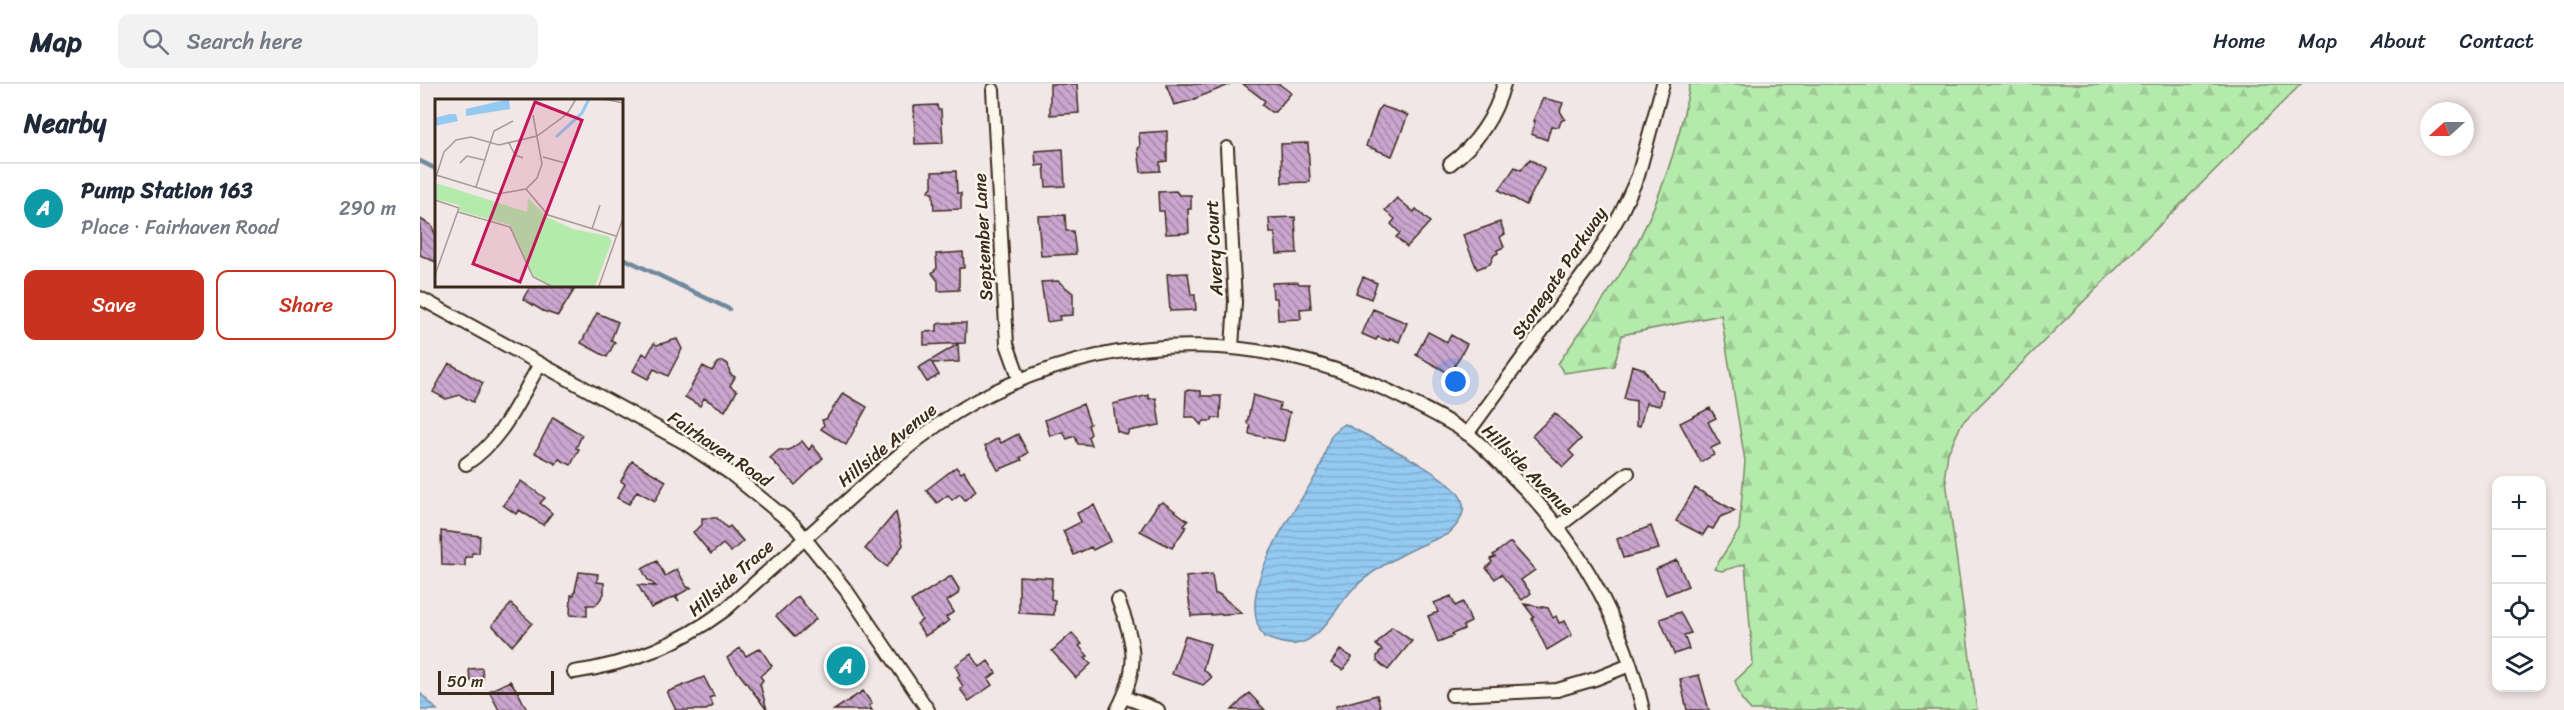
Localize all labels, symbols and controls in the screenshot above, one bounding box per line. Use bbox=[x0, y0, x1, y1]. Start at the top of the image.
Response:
search box bbox=[118, 14, 538, 68]
text: Map bbox=[30, 17, 82, 66]
text: Search here bbox=[187, 22, 303, 61]
text: Home bbox=[2213, 22, 2265, 60]
text: Map bbox=[2298, 22, 2337, 60]
text: About bbox=[2370, 22, 2427, 60]
text: Contact bbox=[2460, 22, 2534, 60]
icon: search bbox=[139, 25, 172, 58]
inset map bbox=[435, 99, 622, 286]
text: Nearby bbox=[24, 100, 106, 146]
north arrow bbox=[2420, 102, 2474, 156]
text: Pump Station 163 bbox=[81, 171, 253, 210]
street label: September Lane bbox=[964, 172, 1002, 302]
text: A bbox=[37, 191, 50, 226]
text: 290 m bbox=[339, 191, 396, 226]
street label: Avery Court bbox=[1196, 199, 1233, 298]
street label: Stonegate Parkway bbox=[1502, 199, 1616, 346]
text: Place · Fairhaven Road bbox=[81, 210, 279, 245]
button: Save bbox=[24, 270, 204, 340]
button: Share bbox=[216, 270, 396, 340]
your location bbox=[1441, 367, 1470, 396]
street label: Hillside Avenue bbox=[830, 394, 944, 495]
street label: Fairhaven Road bbox=[661, 402, 780, 497]
street label: Hillside Avenue bbox=[1474, 416, 1582, 524]
map controls bbox=[2492, 476, 2546, 692]
button: + bbox=[2492, 476, 2546, 530]
button: − bbox=[2492, 530, 2546, 584]
street label: Hillside Trace bbox=[680, 531, 782, 625]
button: locate bbox=[2492, 584, 2546, 638]
button: layers bbox=[2492, 638, 2546, 692]
pin: A bbox=[826, 644, 866, 688]
text: 50 m bbox=[447, 667, 483, 696]
scale bar bbox=[438, 668, 554, 696]

